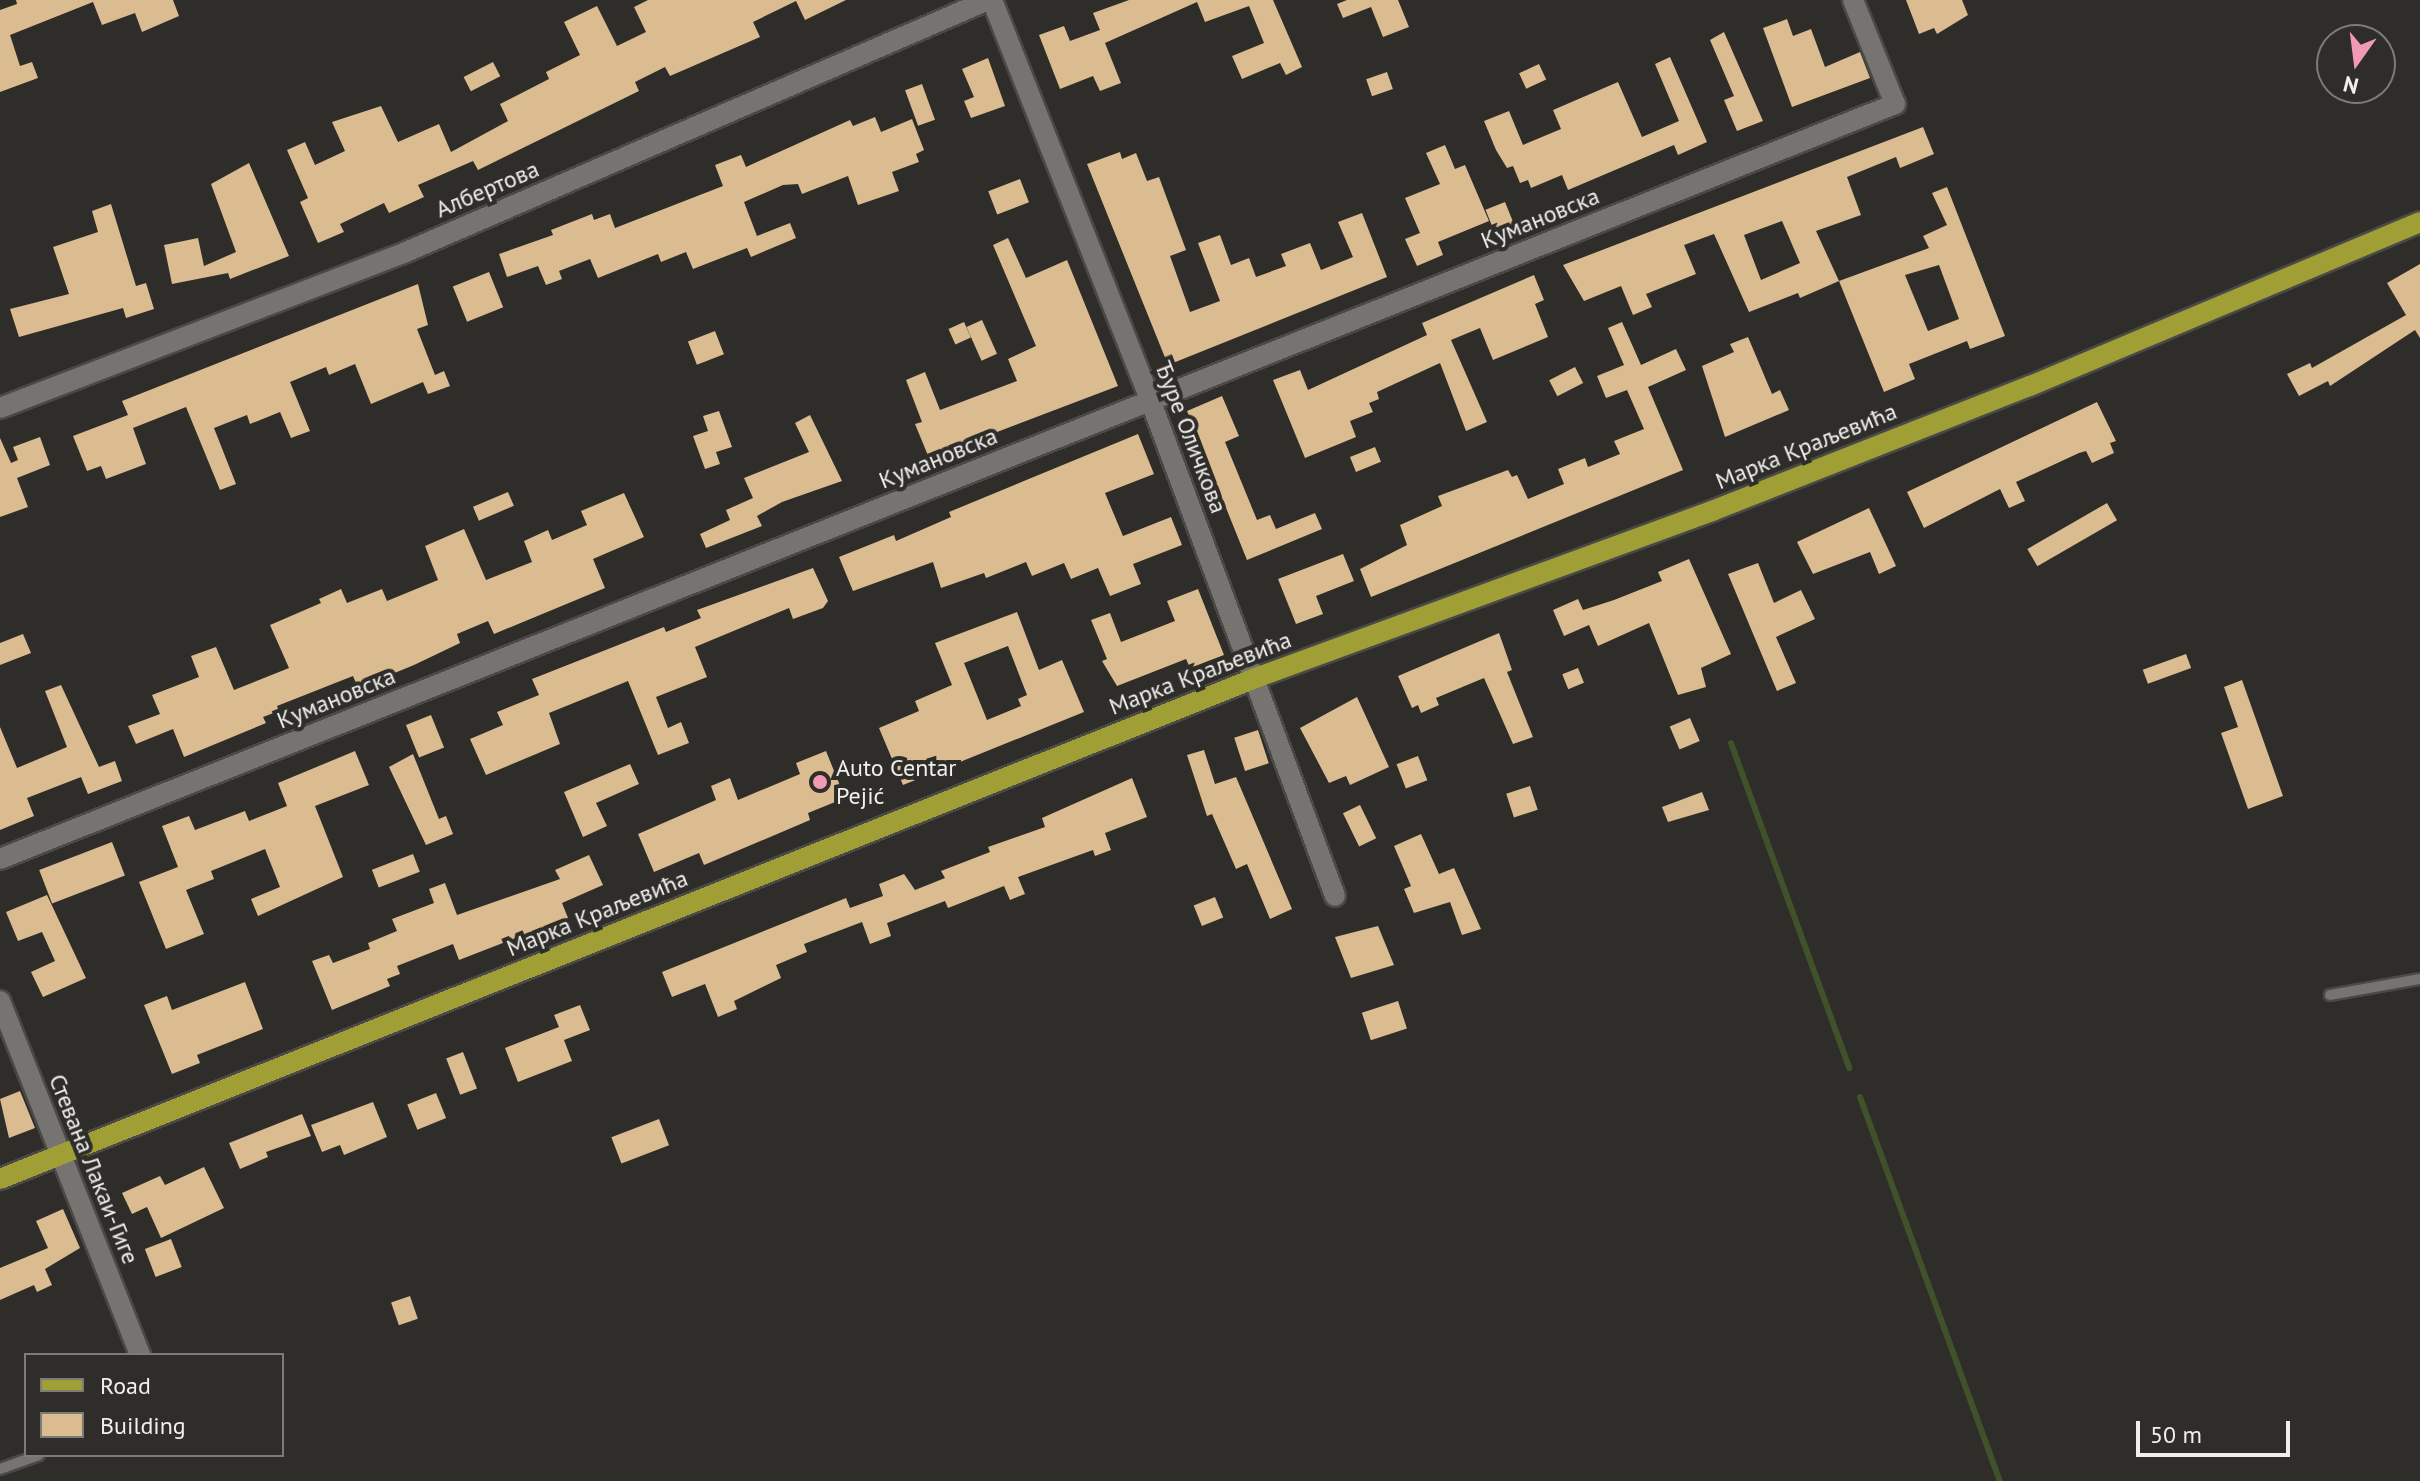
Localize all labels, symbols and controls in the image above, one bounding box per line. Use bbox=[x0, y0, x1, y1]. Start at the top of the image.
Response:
north arrow bbox=[2316, 24, 2396, 104]
text: N bbox=[2340, 70, 2361, 101]
street label: Албертова bbox=[431, 154, 543, 224]
street label: Кумановска bbox=[1477, 181, 1603, 255]
street label: Ђуре Оличкова bbox=[1149, 357, 1233, 517]
street label: Марка Краљевића bbox=[1711, 397, 1901, 495]
street label: Кумановска bbox=[875, 421, 1001, 495]
street label: Марка Краљевића bbox=[1105, 625, 1295, 721]
street label: Кумановска bbox=[273, 661, 399, 735]
place label: Auto Centar Pejić bbox=[836, 754, 957, 810]
marker: Auto Centar Pejić bbox=[811, 773, 829, 791]
street label: Марка Краљевића bbox=[502, 864, 692, 962]
street label: Стевана Лакаи-Гиге bbox=[43, 1070, 145, 1268]
legend bbox=[24, 1353, 284, 1457]
text: Road bbox=[100, 1370, 151, 1401]
scale bar bbox=[2140, 1405, 2294, 1455]
text: Building bbox=[100, 1410, 186, 1441]
text: 50 m bbox=[2150, 1419, 2202, 1450]

